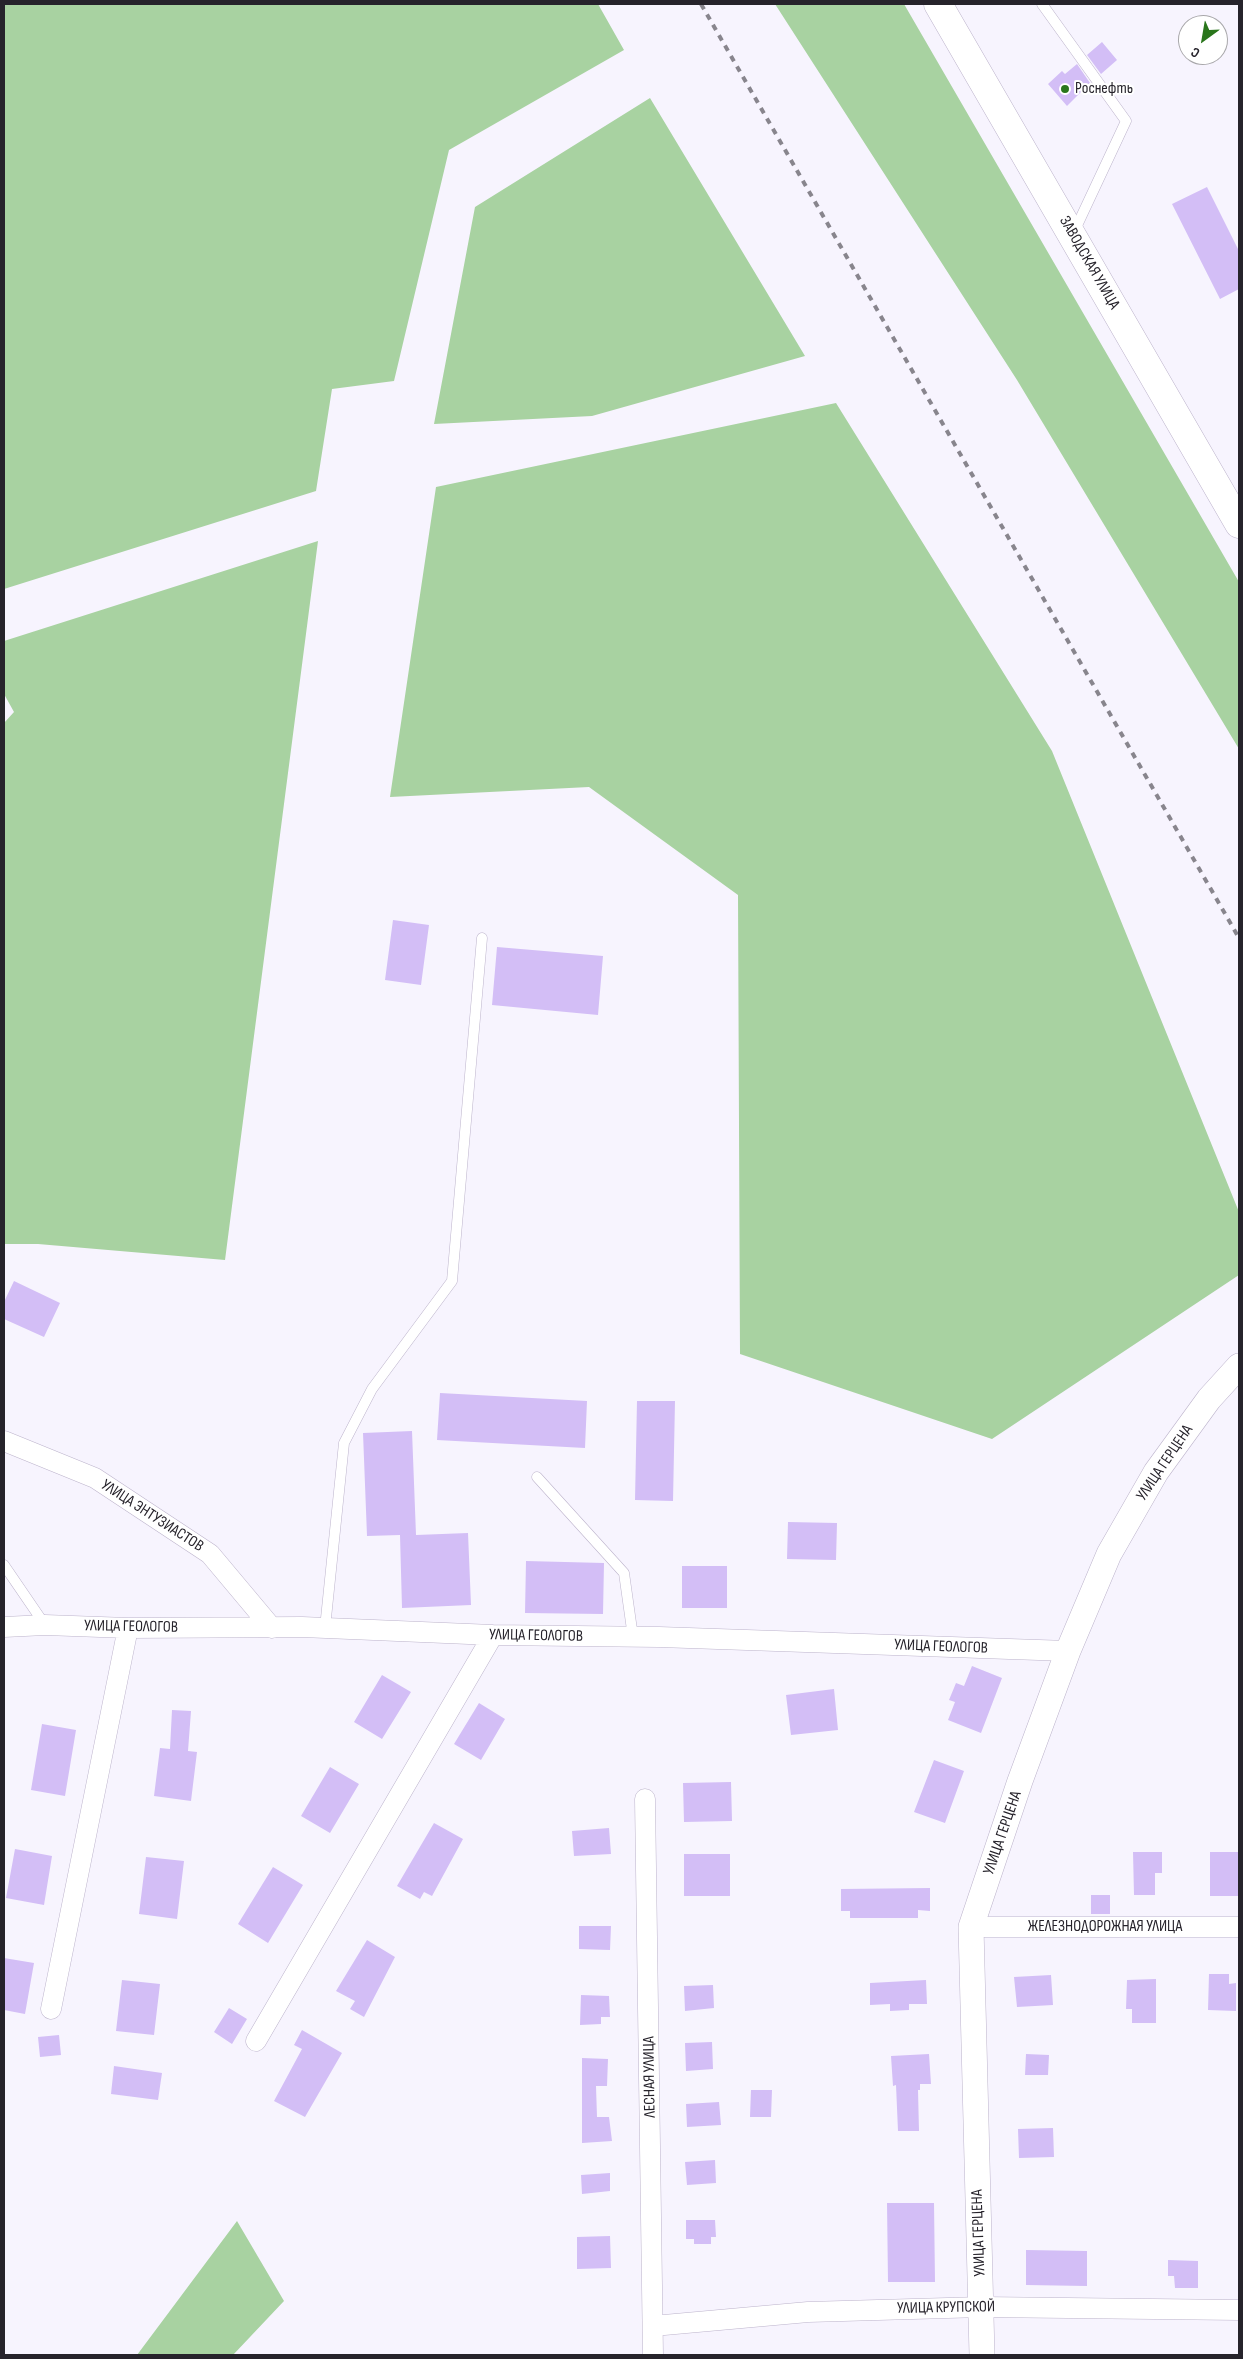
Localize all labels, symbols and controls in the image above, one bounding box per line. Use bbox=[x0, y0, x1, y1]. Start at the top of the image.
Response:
north arrow bbox=[1178, 15, 1228, 65]
text: С bbox=[1188, 43, 1203, 61]
place label: Роснефть bbox=[1075, 79, 1133, 99]
marker: Роснефть bbox=[1059, 83, 1071, 95]
street label: ЗАВОДСКАЯ УЛИЦА bbox=[1055, 213, 1123, 313]
street label: УЛИЦА ГЕРЦЕНА bbox=[1133, 1421, 1197, 1505]
street label: УЛИЦА ЭНТУЗИАСТОВ bbox=[97, 1476, 207, 1556]
street label: УЛИЦА ГЕОЛОГОВ bbox=[84, 1617, 178, 1637]
street label: УЛИЦА ГЕОЛОГОВ bbox=[489, 1626, 583, 1646]
street label: УЛИЦА ГЕОЛОГОВ bbox=[894, 1636, 988, 1658]
street label: УЛИЦА ГЕРЦЕНА bbox=[980, 1789, 1026, 1877]
street label: ЖЕЛЕЗНОДОРОЖНАЯ УЛИЦА bbox=[1028, 1917, 1182, 1937]
street label: ЛЕСНАЯ УЛИЦА bbox=[640, 2036, 660, 2118]
street label: УЛИЦА ГЕРЦЕНА bbox=[968, 2189, 990, 2277]
street label: УЛИЦА КРУПСКОЙ bbox=[897, 2298, 995, 2318]

